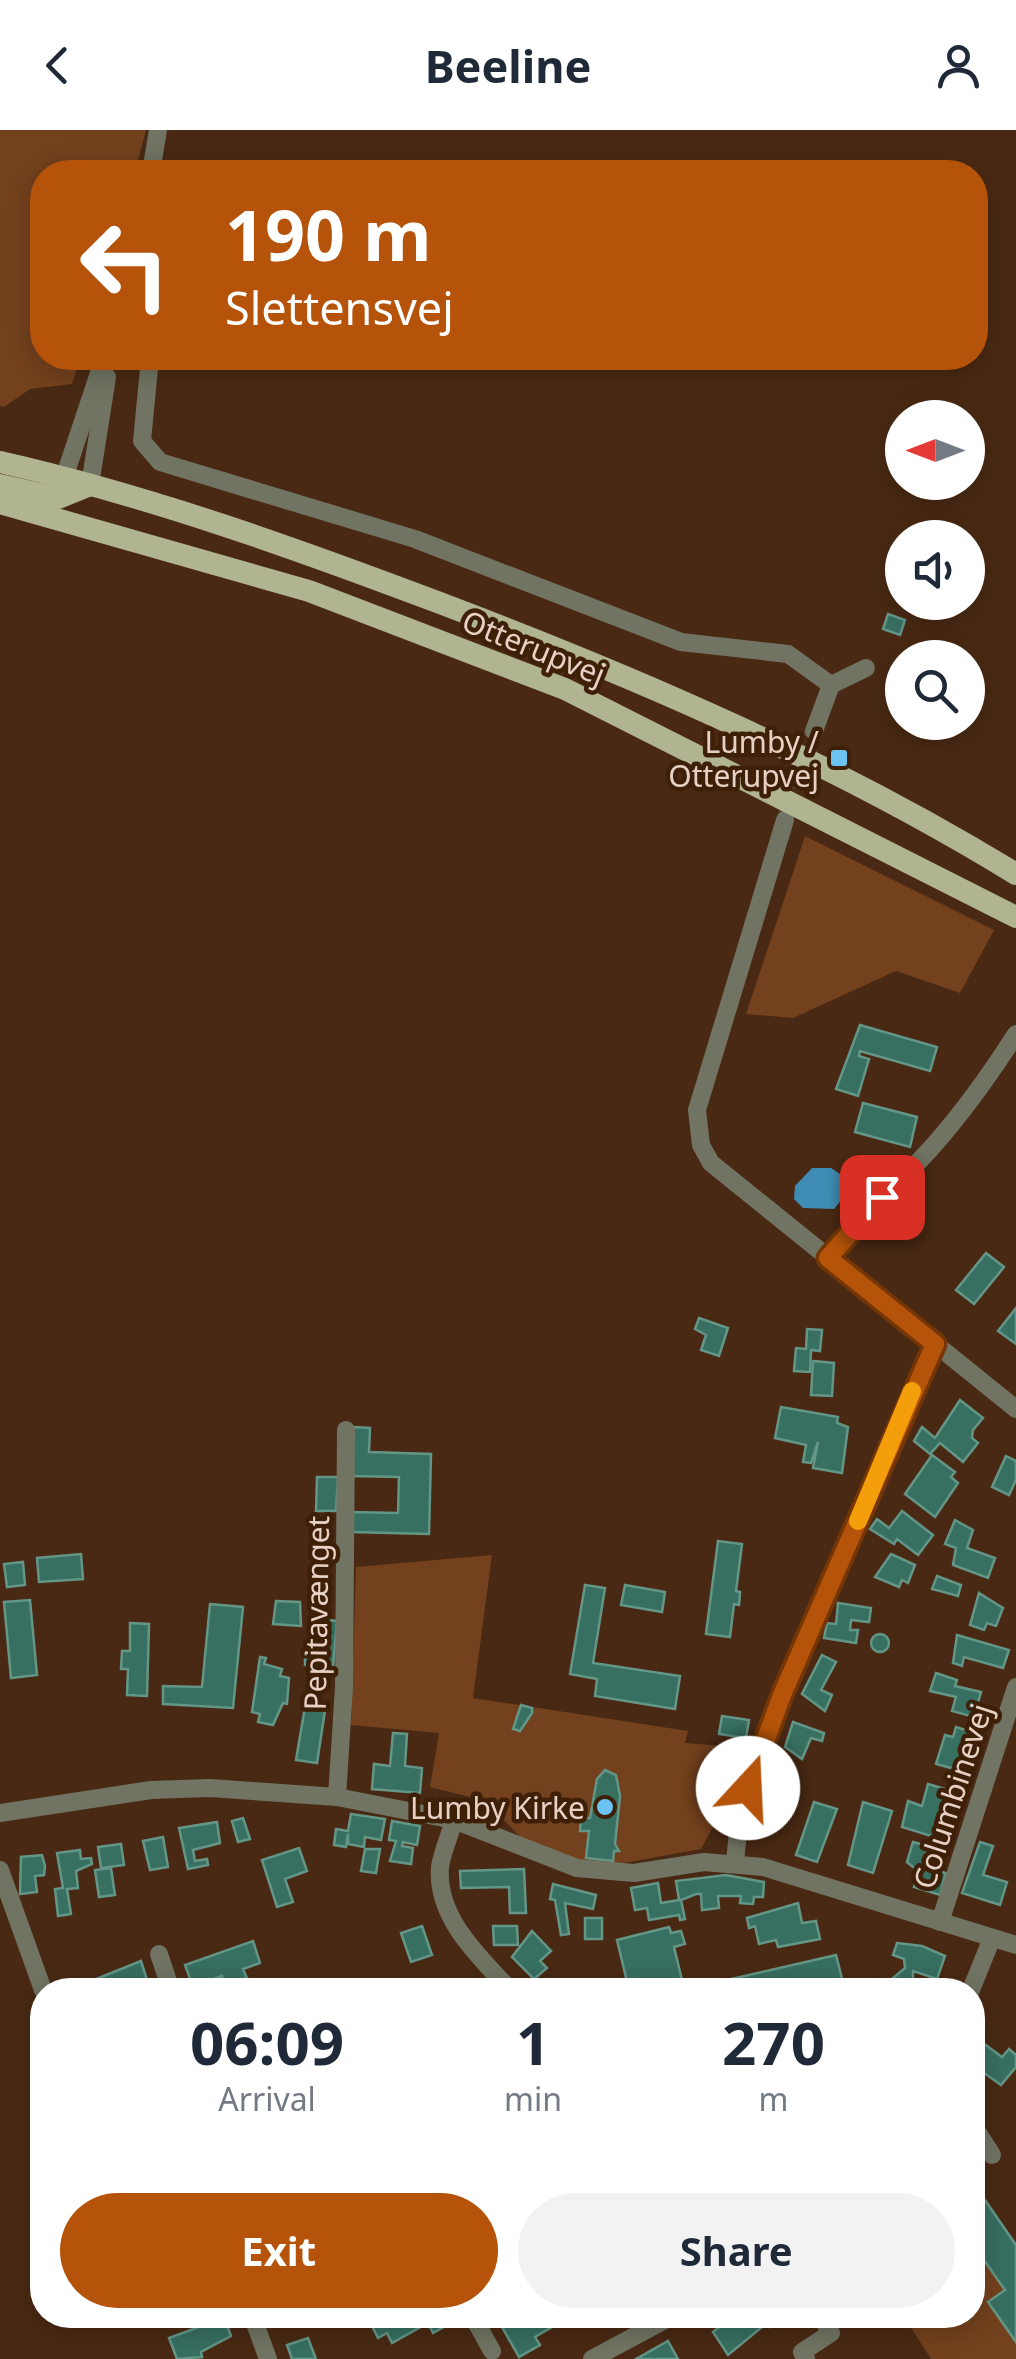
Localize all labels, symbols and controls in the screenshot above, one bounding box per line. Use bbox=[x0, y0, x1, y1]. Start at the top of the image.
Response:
text: Beeline bbox=[425, 35, 591, 96]
icon: back bbox=[30, 38, 85, 93]
icon: person bbox=[931, 38, 986, 93]
text: 190 m bbox=[225, 186, 432, 282]
icon: left bbox=[60, 200, 190, 330]
text: Slettensvej bbox=[225, 277, 454, 338]
north arrow bbox=[885, 400, 985, 500]
map controls bbox=[885, 400, 985, 740]
button: sound bbox=[885, 520, 985, 620]
street label: Otterupvej bbox=[456, 600, 612, 694]
button: search bbox=[885, 640, 985, 740]
place label: Lumby / Otterupvej bbox=[668, 721, 819, 796]
marker: Lumby / Otterupvej bbox=[828, 747, 850, 769]
pin bbox=[840, 1155, 925, 1240]
icon: arrive bbox=[855, 1170, 910, 1225]
street label: Pepitavænget bbox=[294, 1515, 338, 1711]
street label: Columbinevej bbox=[903, 1698, 1001, 1894]
position arrow bbox=[696, 1736, 800, 1840]
place label: Lumby Kirke bbox=[410, 1787, 585, 1828]
marker: Lumby Kirke bbox=[594, 1796, 616, 1818]
text: 06:09 bbox=[190, 2001, 344, 2083]
text: 1 bbox=[516, 2001, 550, 2083]
text: 270 bbox=[722, 2001, 825, 2083]
text: Arrival bbox=[218, 2077, 316, 2120]
text: min bbox=[504, 2077, 562, 2120]
text: m bbox=[759, 2077, 788, 2120]
button: Exit bbox=[60, 2193, 498, 2308]
button: Share bbox=[518, 2193, 955, 2308]

